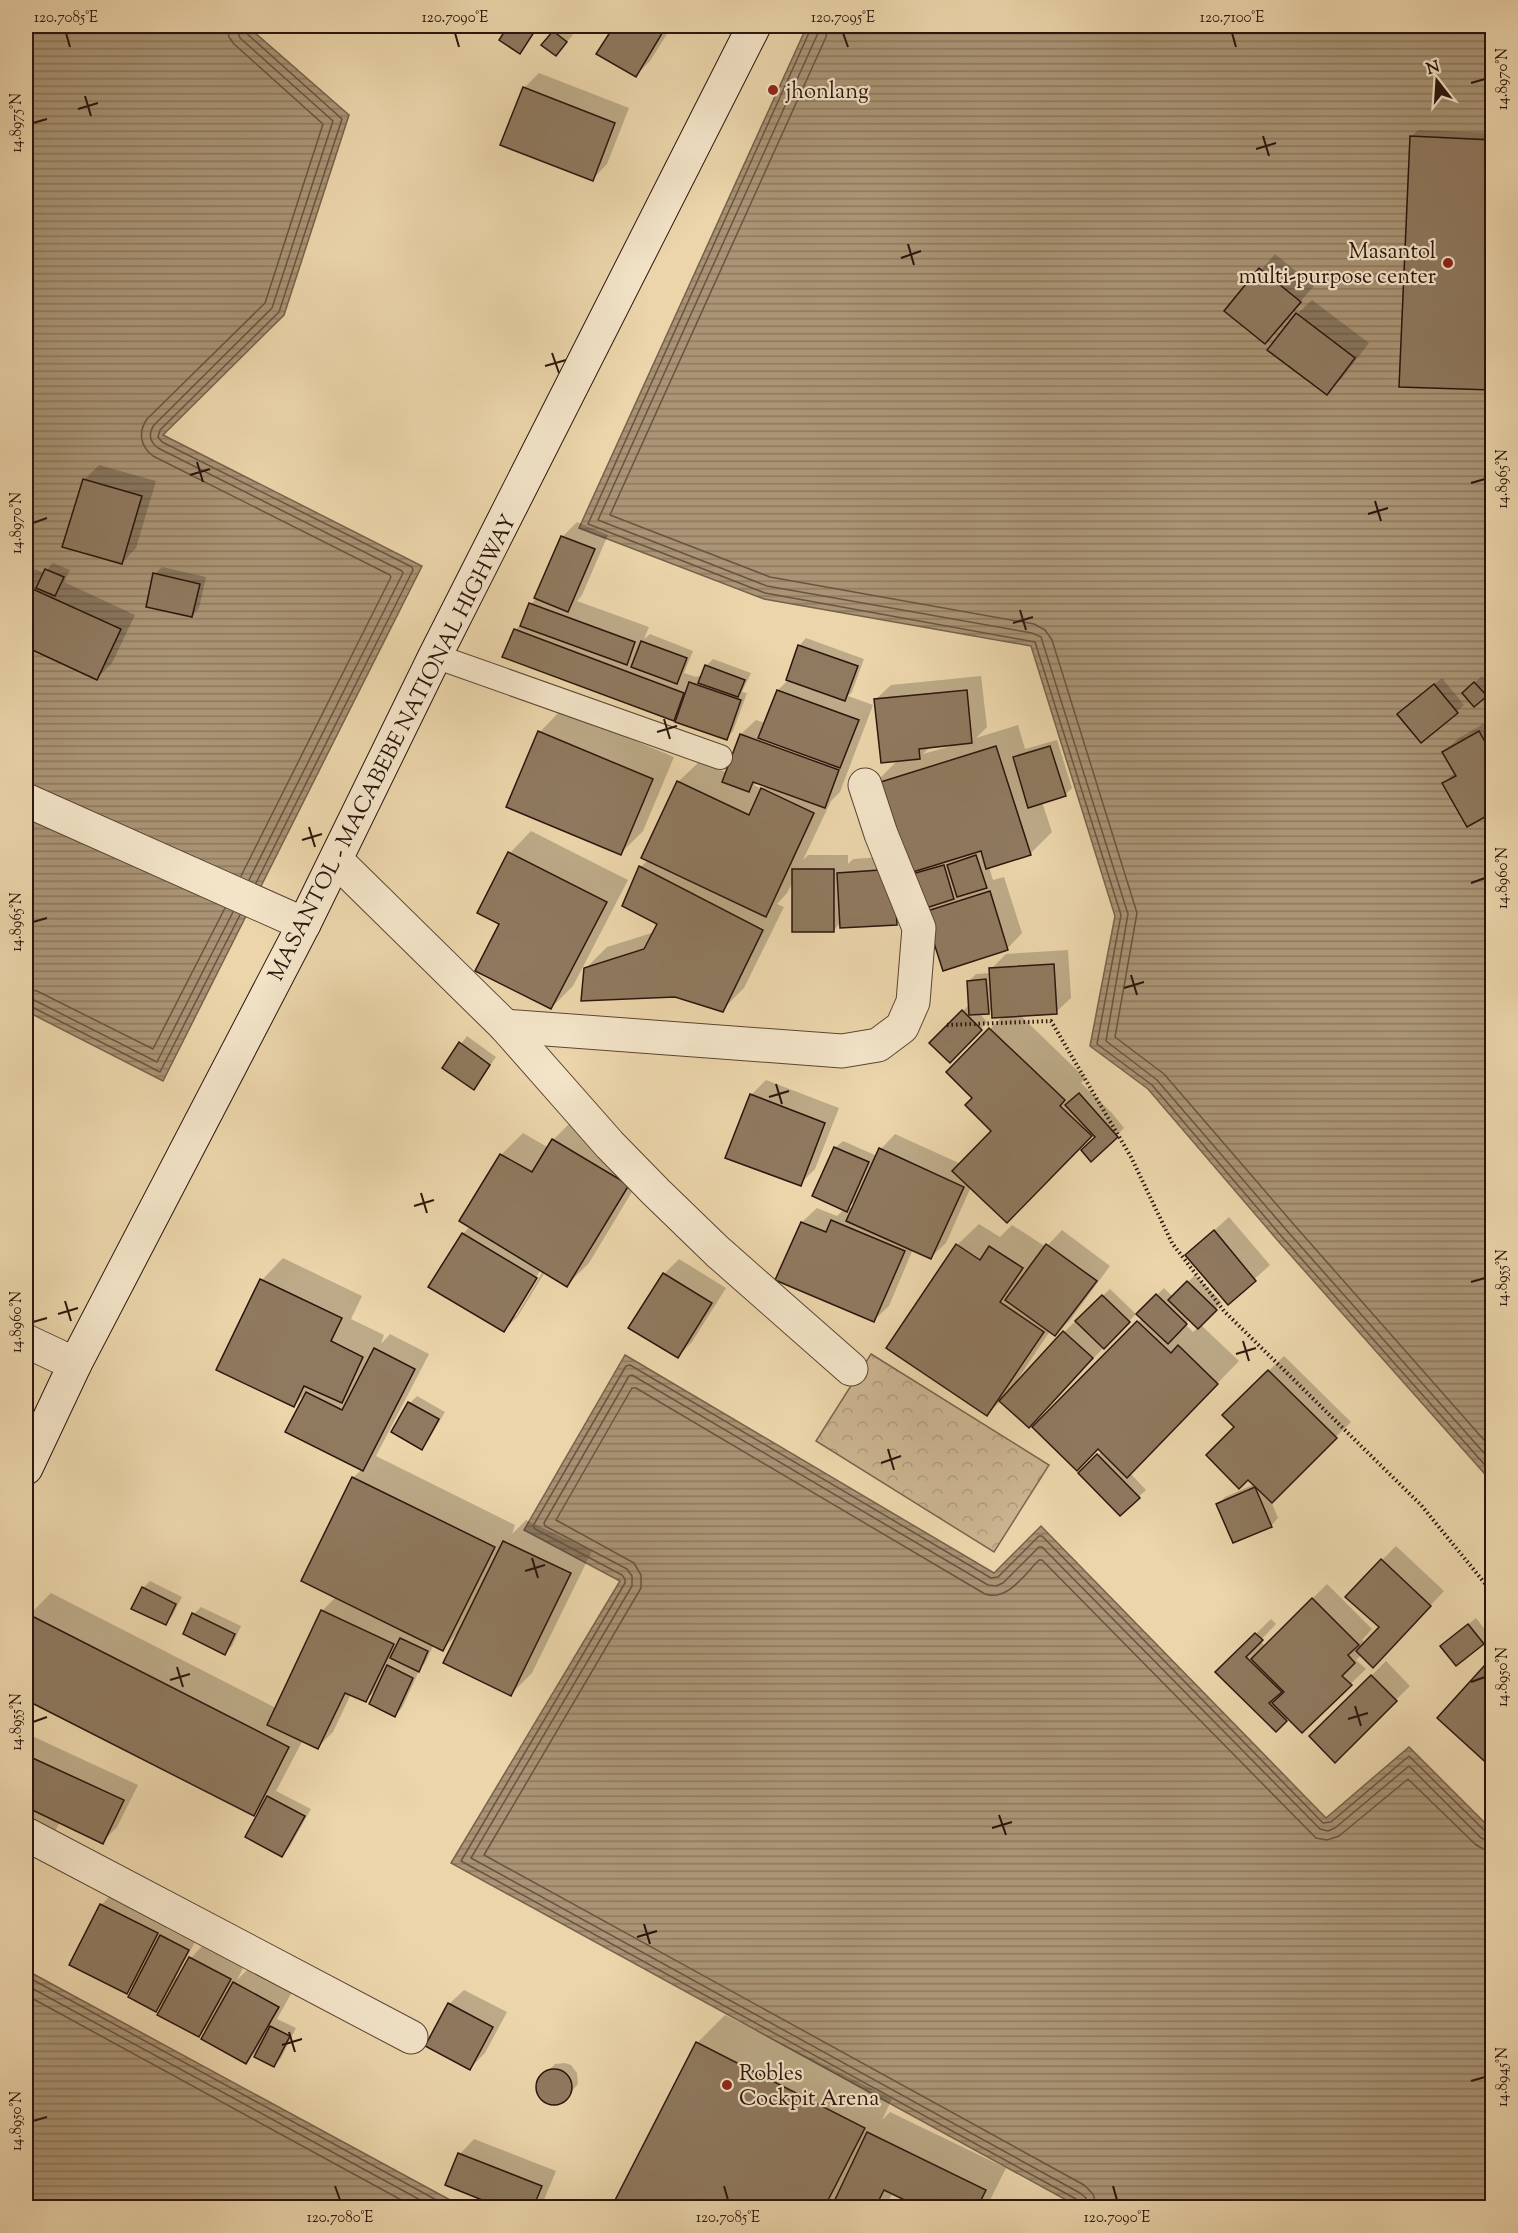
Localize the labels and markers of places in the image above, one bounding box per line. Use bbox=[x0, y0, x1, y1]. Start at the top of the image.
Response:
place label: jhonlang bbox=[785, 77, 869, 109]
marker: jhonlang bbox=[766, 83, 780, 97]
place label: Masantol multi-purpose center bbox=[1239, 237, 1436, 294]
marker: Masantol multi-purpose center bbox=[1441, 256, 1455, 270]
place label: Robles Cockpit Arena bbox=[739, 2059, 879, 2116]
marker: Robles Cockpit Arena bbox=[720, 2078, 734, 2092]

